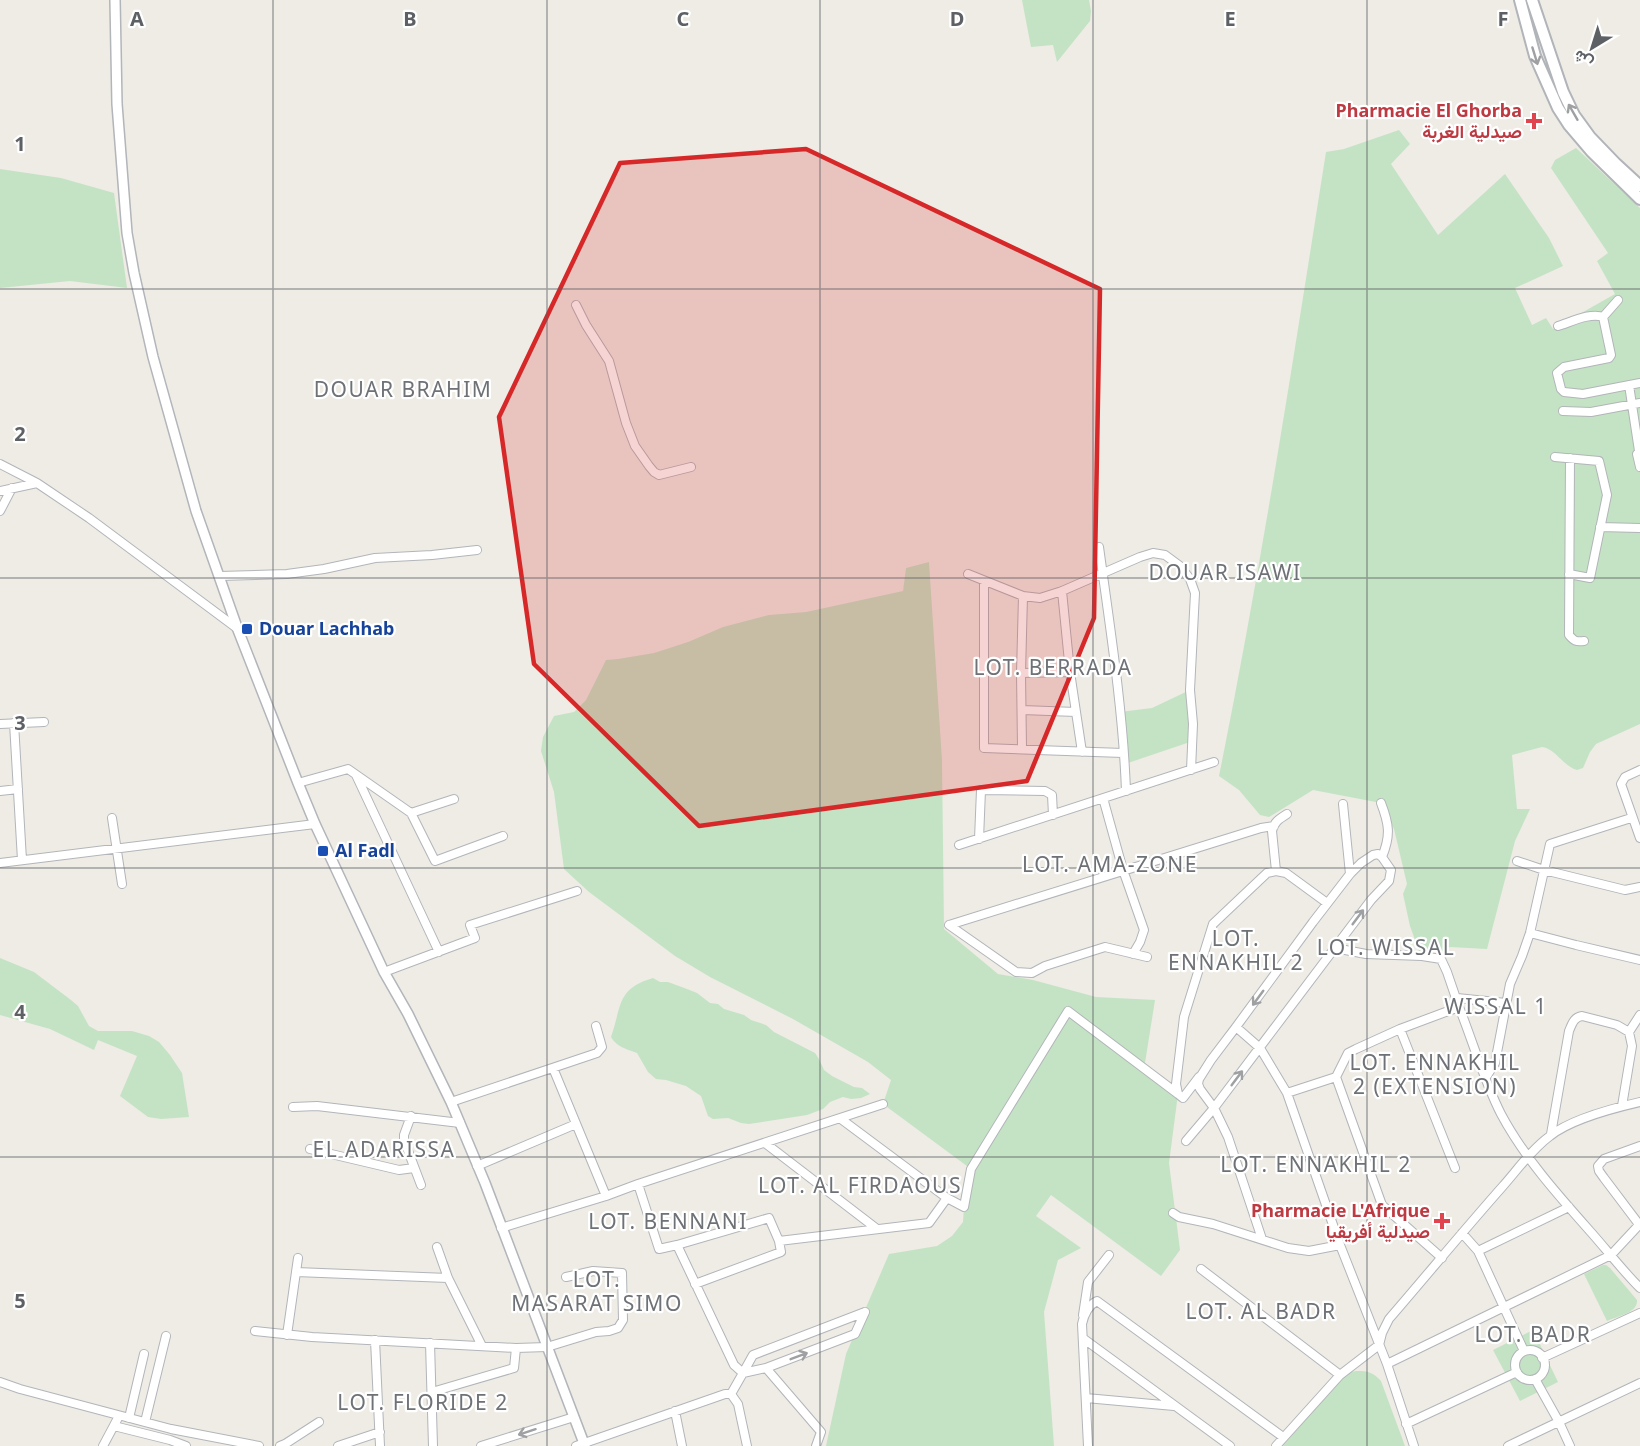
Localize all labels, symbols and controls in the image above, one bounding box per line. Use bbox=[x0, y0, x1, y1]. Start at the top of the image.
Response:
text: A bbox=[130, 5, 144, 32]
text: B bbox=[403, 5, 417, 32]
text: C bbox=[677, 5, 690, 32]
text: D bbox=[950, 5, 964, 32]
text: E bbox=[1224, 5, 1236, 32]
text: F bbox=[1498, 5, 1508, 32]
north arrow bbox=[1562, 18, 1622, 78]
text: ش bbox=[1568, 45, 1597, 74]
one-way arrow bbox=[1530, 46, 1541, 65]
place label: Pharmacie El Ghorba صيدلية الغربة bbox=[1336, 98, 1522, 143]
one-way arrow bbox=[1567, 104, 1579, 121]
marker: Pharmacie El Ghorba صيدلية الغربة bbox=[1527, 114, 1541, 128]
text: 1 bbox=[14, 130, 26, 157]
district label: DOUAR BRAHIM bbox=[314, 375, 492, 403]
text: 2 bbox=[14, 420, 26, 447]
district label: DOUAR ISAWI bbox=[1148, 558, 1302, 586]
place label: Douar Lachhab bbox=[259, 616, 394, 640]
marker: Douar Lachhab bbox=[240, 622, 254, 636]
district label: LOT. BERRADA bbox=[973, 653, 1133, 681]
text: 3 bbox=[14, 709, 26, 736]
place label: Al Fadl bbox=[335, 838, 395, 862]
marker: Al Fadl bbox=[316, 844, 330, 858]
district label: LOT. AMA-ZONE bbox=[1022, 850, 1198, 878]
one-way arrow bbox=[1352, 910, 1365, 926]
district label: LOT. ENNAKHIL 2 bbox=[1168, 924, 1304, 976]
district label: LOT. WISSAL bbox=[1317, 933, 1455, 961]
one-way arrow bbox=[1251, 990, 1264, 1006]
district label: WISSAL 1 bbox=[1444, 992, 1548, 1020]
text: 4 bbox=[14, 998, 26, 1025]
district label: LOT. ENNAKHIL 2 (EXTENSION) bbox=[1349, 1048, 1521, 1100]
one-way arrow bbox=[1230, 1070, 1243, 1086]
district label: EL ADARISSA bbox=[312, 1135, 456, 1163]
district label: LOT. ENNAKHIL 2 bbox=[1220, 1150, 1412, 1178]
district label: LOT. AL FIRDAOUS bbox=[758, 1171, 962, 1199]
place label: Pharmacie L'Afrique صيدلية أفريقيا bbox=[1251, 1198, 1430, 1243]
district label: LOT. BENNANI bbox=[588, 1207, 748, 1235]
marker: Pharmacie L'Afrique صيدلية أفريقيا bbox=[1435, 1214, 1449, 1228]
district label: LOT. MASARAT SIMO bbox=[511, 1265, 683, 1317]
text: 5 bbox=[14, 1287, 26, 1314]
district label: LOT. AL BADR bbox=[1185, 1297, 1337, 1325]
district label: LOT. BADR bbox=[1475, 1320, 1591, 1348]
one-way arrow bbox=[789, 1349, 808, 1360]
district label: LOT. FLORIDE 2 bbox=[337, 1388, 509, 1416]
one-way arrow bbox=[518, 1427, 537, 1438]

